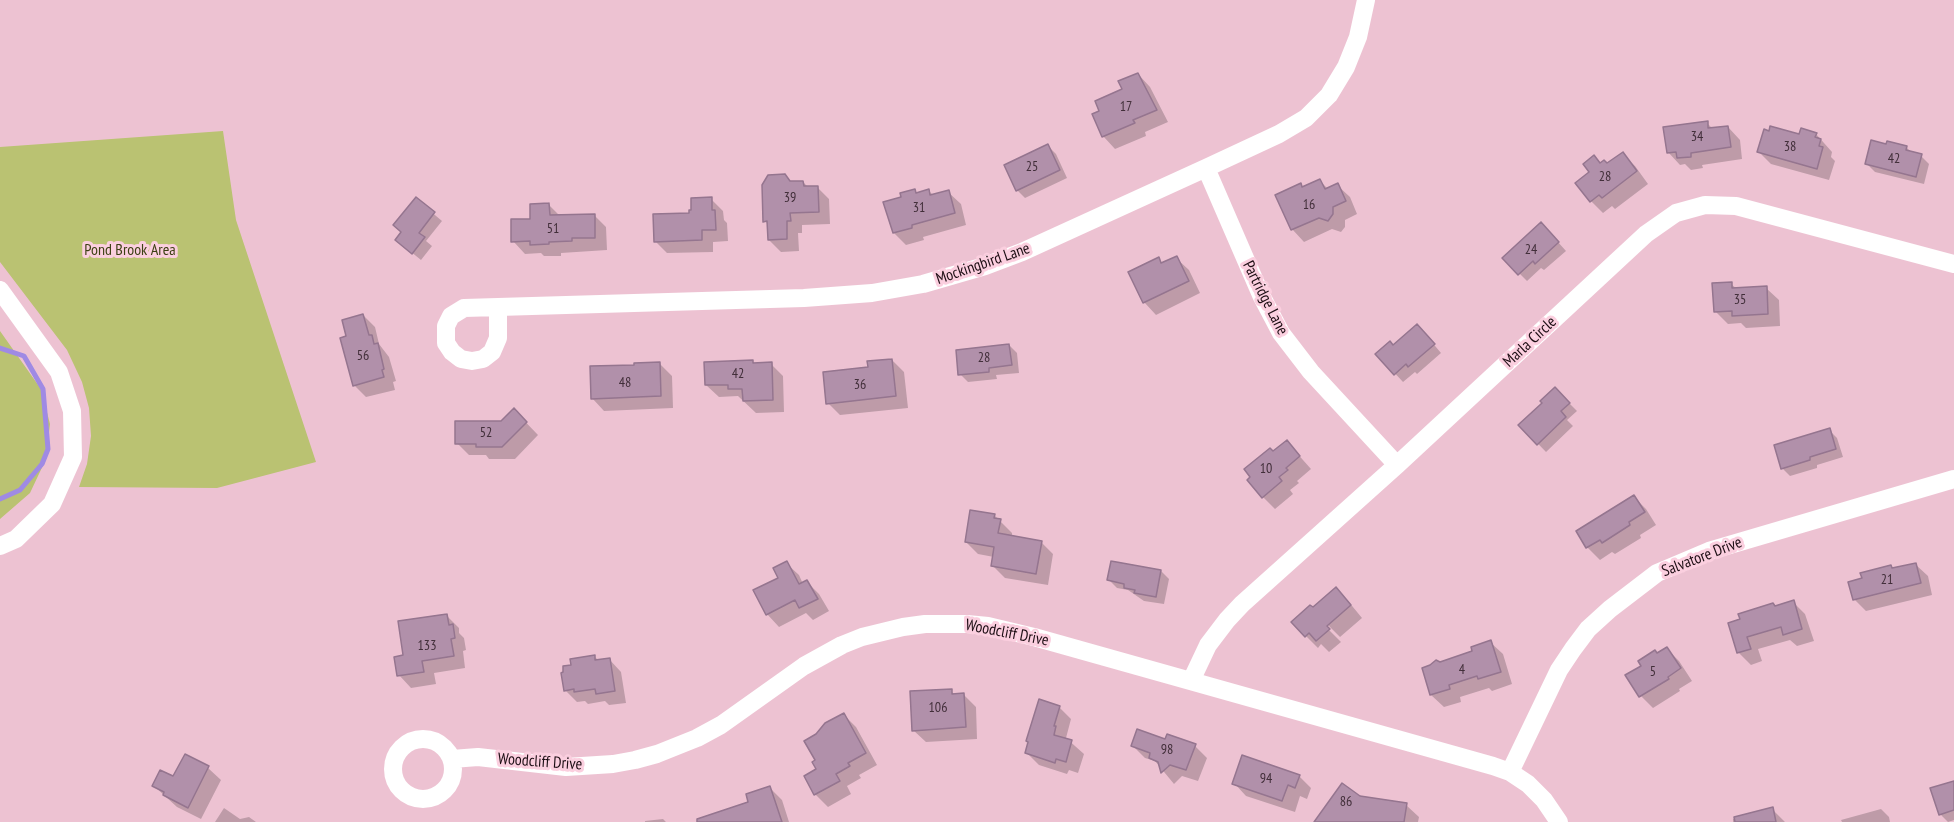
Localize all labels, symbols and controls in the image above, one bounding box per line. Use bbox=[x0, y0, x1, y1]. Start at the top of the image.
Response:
house number: 17 bbox=[1120, 99, 1132, 115]
house number: 34 bbox=[1691, 129, 1703, 145]
house number: 38 bbox=[1784, 139, 1796, 155]
house number: 42 bbox=[1888, 151, 1900, 167]
house number: 25 bbox=[1026, 159, 1038, 175]
house number: 28 bbox=[1599, 169, 1611, 185]
house number: 39 bbox=[784, 190, 796, 206]
house number: 16 bbox=[1303, 197, 1315, 213]
house number: 31 bbox=[913, 200, 925, 216]
house number: 51 bbox=[547, 221, 559, 237]
street label: Mockingbird Lane bbox=[934, 239, 1032, 289]
park label: Pond Brook Area bbox=[84, 240, 176, 260]
house number: 24 bbox=[1525, 242, 1537, 258]
street label: Partridge Lane bbox=[1238, 258, 1292, 338]
house number: 35 bbox=[1734, 292, 1746, 308]
street label: Marla Circle bbox=[1499, 313, 1561, 371]
house number: 56 bbox=[357, 348, 369, 364]
house number: 28 bbox=[978, 350, 990, 366]
house number: 42 bbox=[732, 366, 744, 382]
house number: 48 bbox=[619, 375, 631, 391]
house number: 36 bbox=[854, 377, 866, 393]
house number: 52 bbox=[480, 425, 492, 441]
house number: 10 bbox=[1260, 461, 1272, 477]
street label: Salvatore Drive bbox=[1659, 533, 1745, 581]
house number: 21 bbox=[1881, 572, 1893, 588]
street label: Woodcliff Drive bbox=[964, 616, 1050, 650]
house number: 133 bbox=[418, 638, 436, 654]
house number: 4 bbox=[1459, 662, 1465, 678]
house number: 5 bbox=[1650, 664, 1656, 680]
house number: 106 bbox=[929, 700, 947, 716]
house number: 98 bbox=[1161, 742, 1173, 758]
street label: Woodcliff Drive bbox=[497, 749, 583, 775]
house number: 94 bbox=[1260, 771, 1272, 787]
house number: 86 bbox=[1340, 794, 1352, 810]

